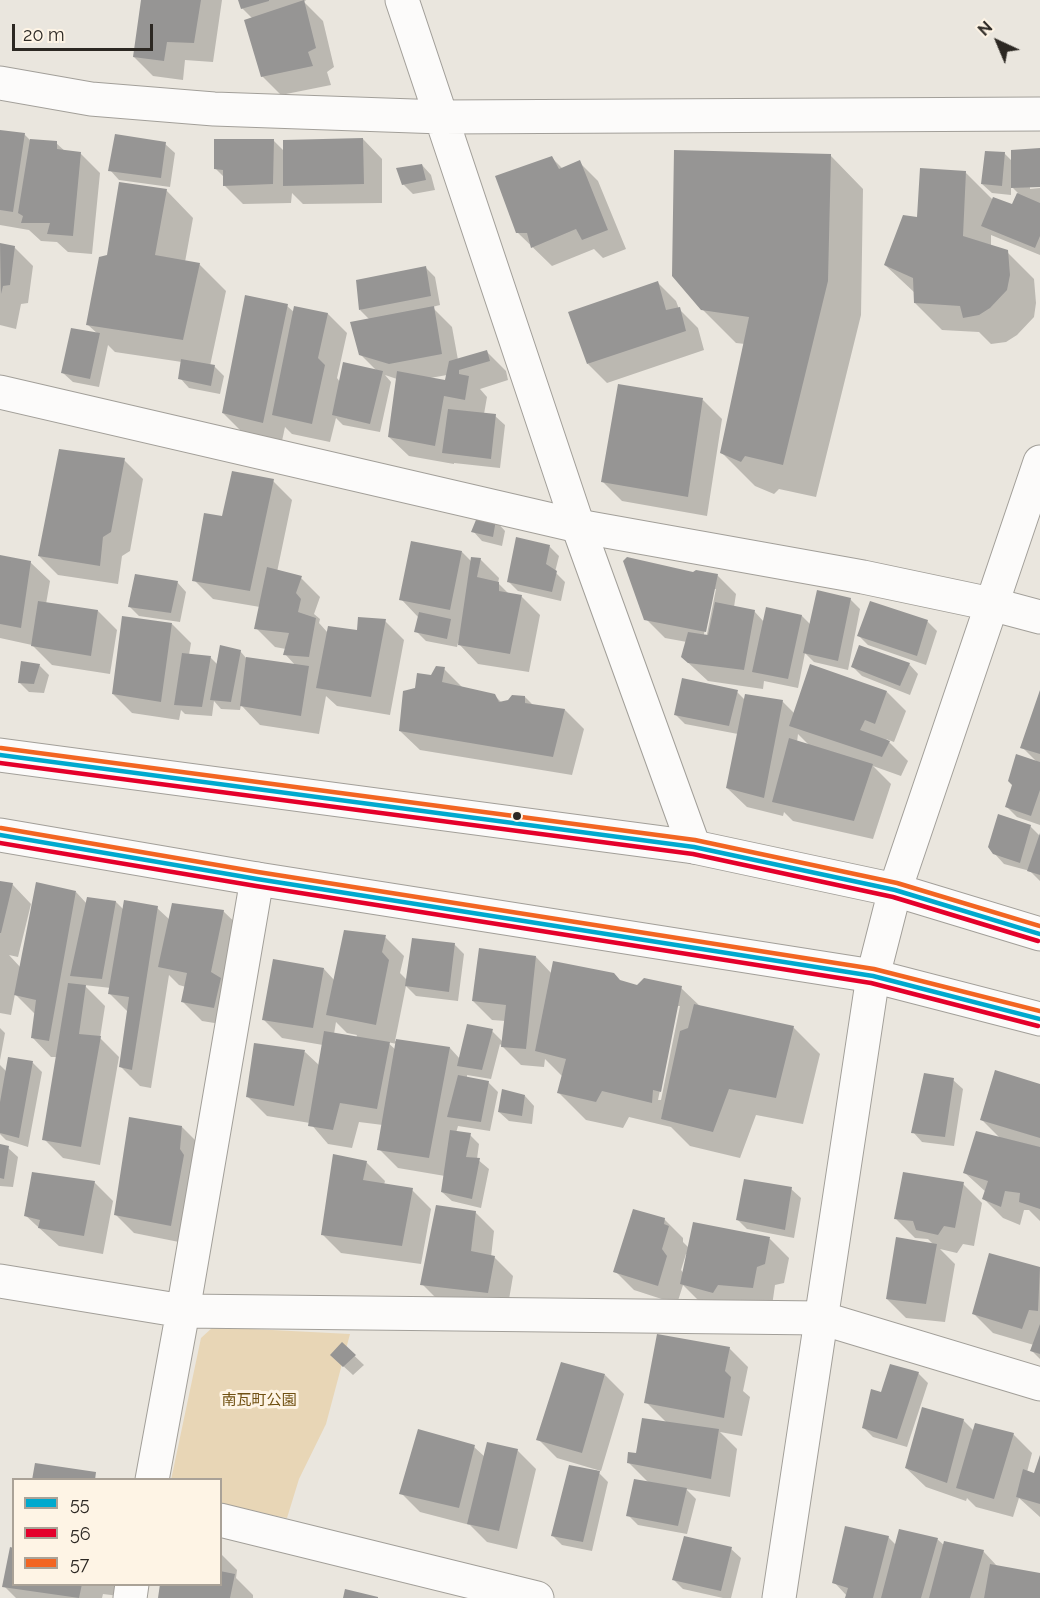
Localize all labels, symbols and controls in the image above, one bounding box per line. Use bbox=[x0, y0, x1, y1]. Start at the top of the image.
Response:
scale bar bbox=[15, 12, 156, 50]
north arrow bbox=[968, 12, 1028, 72]
text: N bbox=[974, 18, 996, 40]
text: 20 m bbox=[23, 24, 65, 45]
unlabelled marker bbox=[511, 810, 523, 822]
park label: 南瓦町公園 bbox=[222, 1391, 296, 1409]
legend bbox=[12, 1478, 222, 1586]
text: 55 bbox=[70, 1493, 90, 1514]
text: 56 bbox=[70, 1523, 91, 1544]
text: 57 bbox=[70, 1553, 89, 1574]

